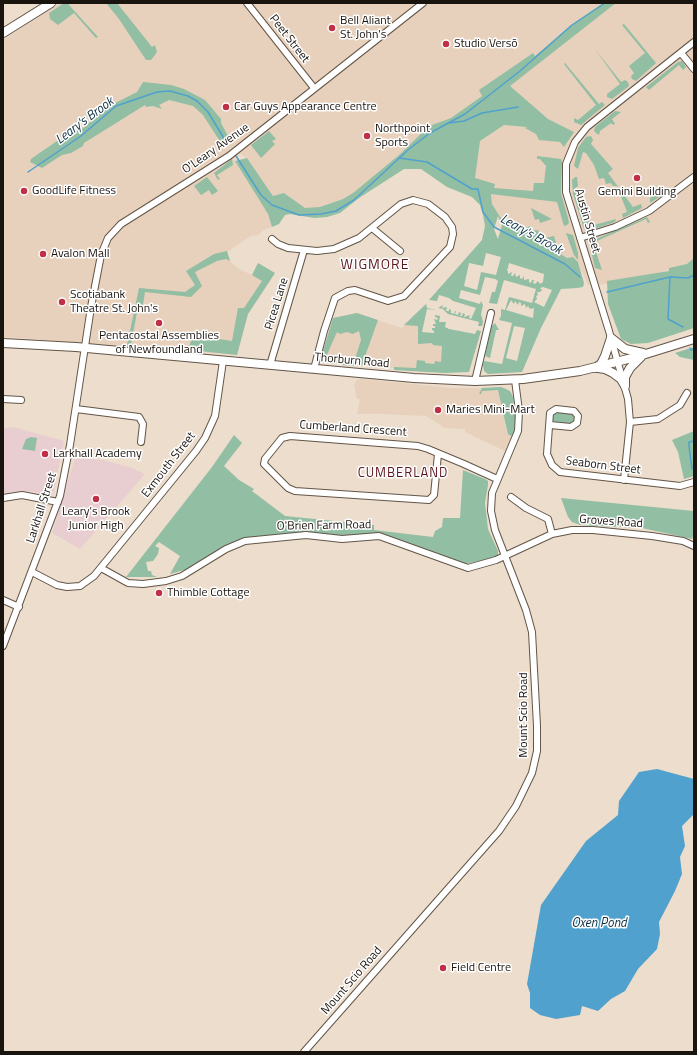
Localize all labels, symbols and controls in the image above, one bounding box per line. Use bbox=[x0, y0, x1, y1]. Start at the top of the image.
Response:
street label: Peet Street bbox=[266, 12, 312, 66]
place label: Bell Aliant St. John's bbox=[340, 14, 391, 42]
marker: Bell Aliant St. John's bbox=[327, 23, 337, 33]
place label: Studio Versō bbox=[454, 37, 518, 51]
marker: Studio Versō bbox=[441, 39, 451, 49]
water label: Leary's Brook bbox=[53, 94, 117, 148]
place label: Car Guys Appearance Centre bbox=[234, 100, 377, 114]
marker: Car Guys Appearance Centre bbox=[221, 102, 231, 112]
street label: O'Leary Avenue bbox=[180, 121, 252, 177]
place label: Northpoint Sports bbox=[375, 122, 430, 150]
marker: Northpoint Sports bbox=[362, 131, 372, 141]
marker: Gemini Building bbox=[632, 173, 642, 183]
place label: GoodLife Fitness bbox=[32, 184, 116, 198]
place label: Gemini Building bbox=[598, 185, 676, 199]
marker: GoodLife Fitness bbox=[19, 186, 29, 196]
street label: Austin Street bbox=[571, 187, 603, 255]
water label: Leary's Brook bbox=[497, 212, 565, 258]
place label: Avalon Mall bbox=[51, 247, 109, 261]
marker: Avalon Mall bbox=[38, 249, 48, 259]
district label: WIGMORE bbox=[341, 258, 409, 274]
street label: Picea Lane bbox=[262, 276, 292, 332]
place label: Scotiabank Theatre St. John's bbox=[70, 288, 158, 316]
marker: Scotiabank Theatre St. John's bbox=[57, 297, 67, 307]
marker: Pentacostal Assemblies of Newfoundland bbox=[154, 318, 164, 328]
place label: Pentacostal Assemblies of Newfoundland bbox=[99, 329, 219, 357]
street label: Thorburn Road bbox=[314, 351, 390, 371]
place label: Maries Mini-Mart bbox=[446, 403, 535, 417]
marker: Maries Mini-Mart bbox=[433, 405, 443, 415]
street label: Cumberland Crescent bbox=[299, 418, 407, 440]
street label: Exmouth Street bbox=[139, 429, 199, 501]
place label: Larkhall Academy bbox=[53, 447, 142, 461]
marker: Larkhall Academy bbox=[40, 449, 50, 459]
street label: Seaborn Street bbox=[565, 454, 641, 478]
district label: CUMBERLAND bbox=[358, 466, 448, 482]
street label: Larkhall Street bbox=[24, 471, 60, 545]
marker: Leary's Brook Junior High bbox=[91, 494, 101, 504]
place label: Leary's Brook Junior High bbox=[62, 505, 130, 533]
street label: Groves Road bbox=[579, 513, 643, 531]
street label: O'Brien Farm Road bbox=[277, 518, 371, 534]
place label: Thimble Cottage bbox=[167, 586, 250, 600]
marker: Thimble Cottage bbox=[154, 588, 164, 598]
street label: Mount Scio Road bbox=[517, 672, 531, 758]
water label: Oxen Pond bbox=[571, 916, 627, 932]
street label: Mount Scio Road bbox=[319, 944, 385, 1018]
place label: Field Centre bbox=[451, 961, 511, 975]
marker: Field Centre bbox=[438, 963, 448, 973]

